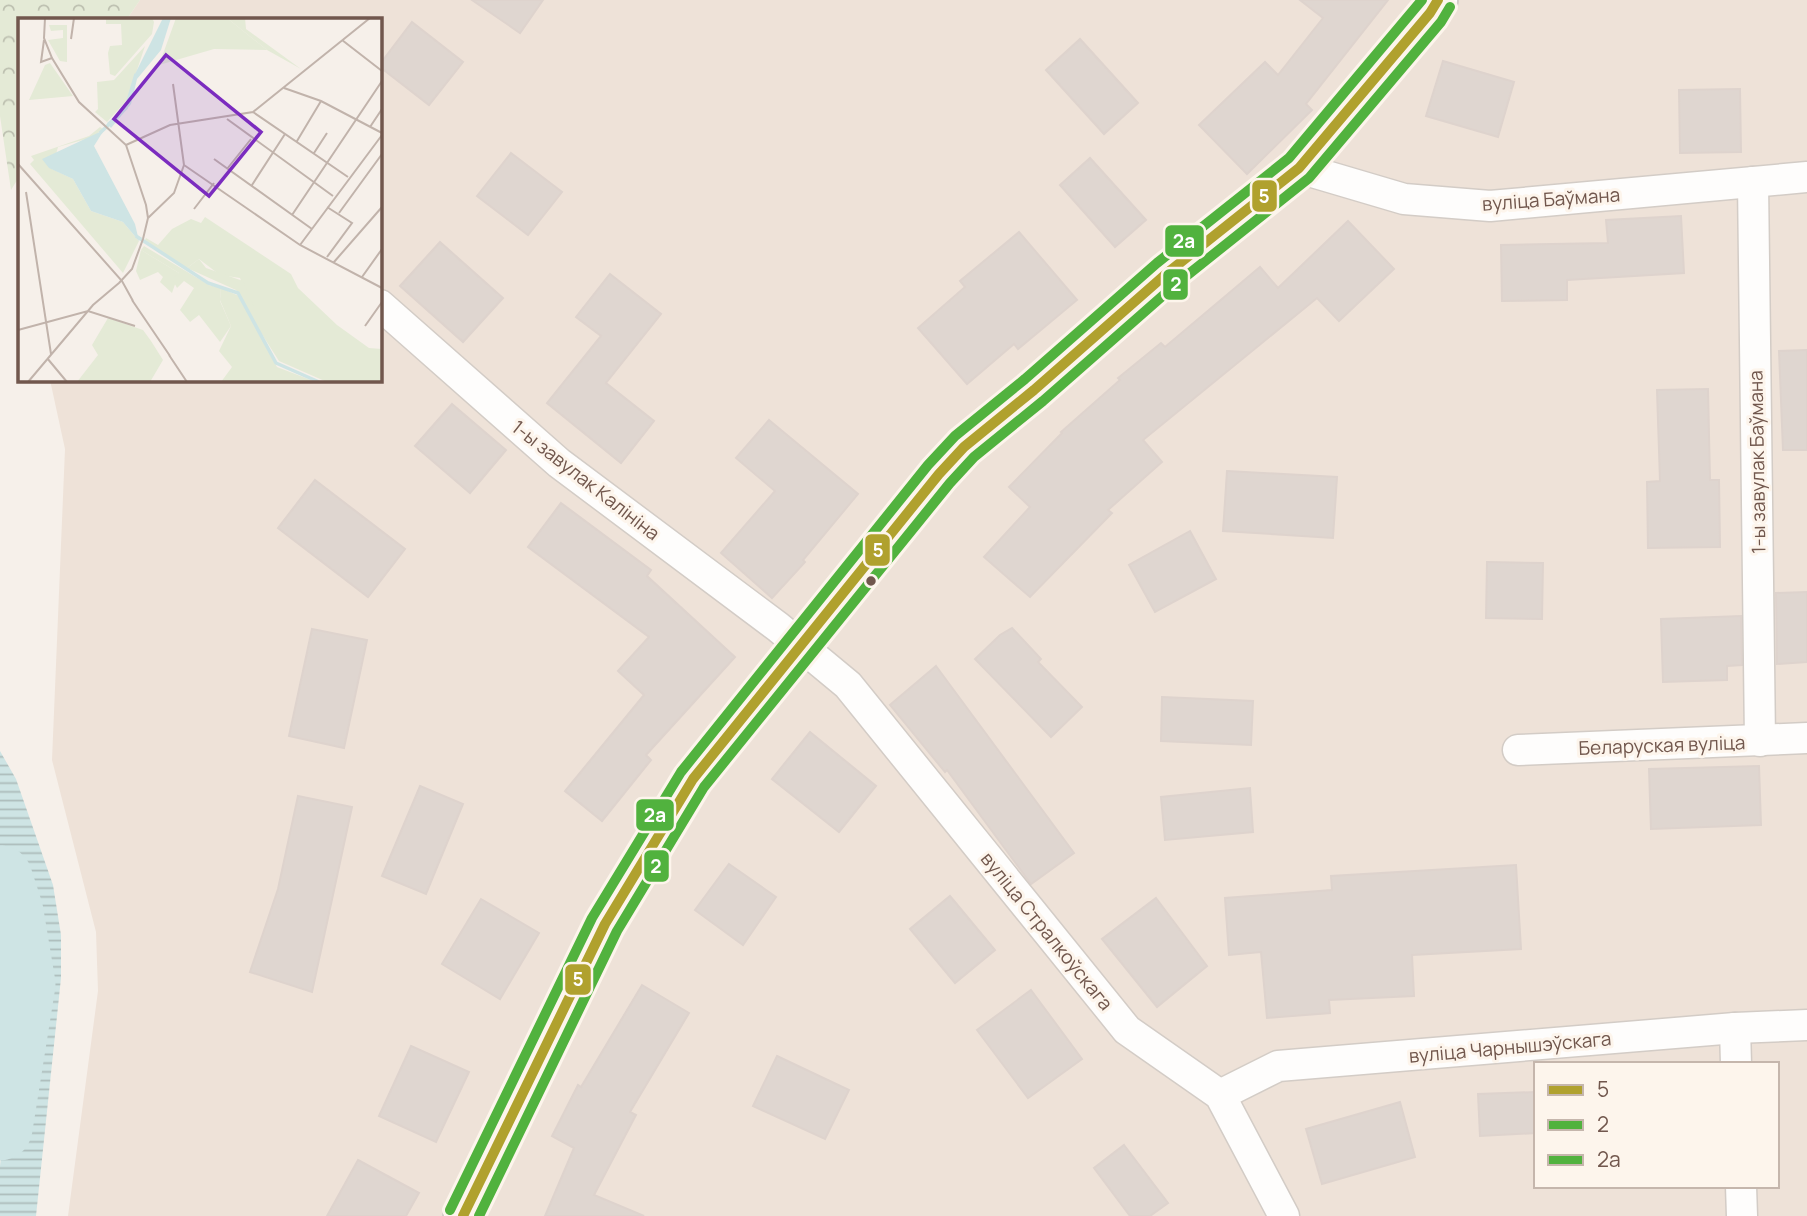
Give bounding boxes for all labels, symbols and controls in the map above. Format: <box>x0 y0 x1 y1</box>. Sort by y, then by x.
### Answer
inset map <box>18 18 382 382</box>
line badge: 5 <box>1251 179 1278 213</box>
street label: вуліца Баўмана <box>1481 181 1621 217</box>
text: 5 <box>1258 183 1270 209</box>
line badge: 2а <box>1164 224 1205 258</box>
text: 2а <box>1173 228 1195 254</box>
line badge: 2 <box>1162 268 1189 301</box>
text: 2 <box>1170 271 1182 297</box>
street label: 1-ы завулак Баўмана <box>1742 370 1772 554</box>
street label: 1-ы завулак Калініна <box>507 414 665 546</box>
line badge: 5 <box>864 533 891 567</box>
text: 5 <box>872 537 884 563</box>
unlabelled marker <box>864 574 878 588</box>
street label: Беларуская вуліца <box>1578 729 1746 761</box>
line badge: 2а <box>635 798 675 832</box>
text: 2а <box>644 802 666 828</box>
street label: вуліца Стралкоўскага <box>975 846 1119 1016</box>
line badge: 2 <box>643 849 670 883</box>
text: 2 <box>650 853 662 879</box>
line badge: 5 <box>564 963 592 996</box>
text: 5 <box>572 966 584 992</box>
street label: вуліца Чарнышэўскага <box>1408 1025 1612 1069</box>
legend <box>1534 1062 1779 1188</box>
text: 5 <box>1597 1075 1609 1103</box>
text: 2 <box>1597 1110 1609 1138</box>
text: 2а <box>1597 1145 1621 1173</box>

